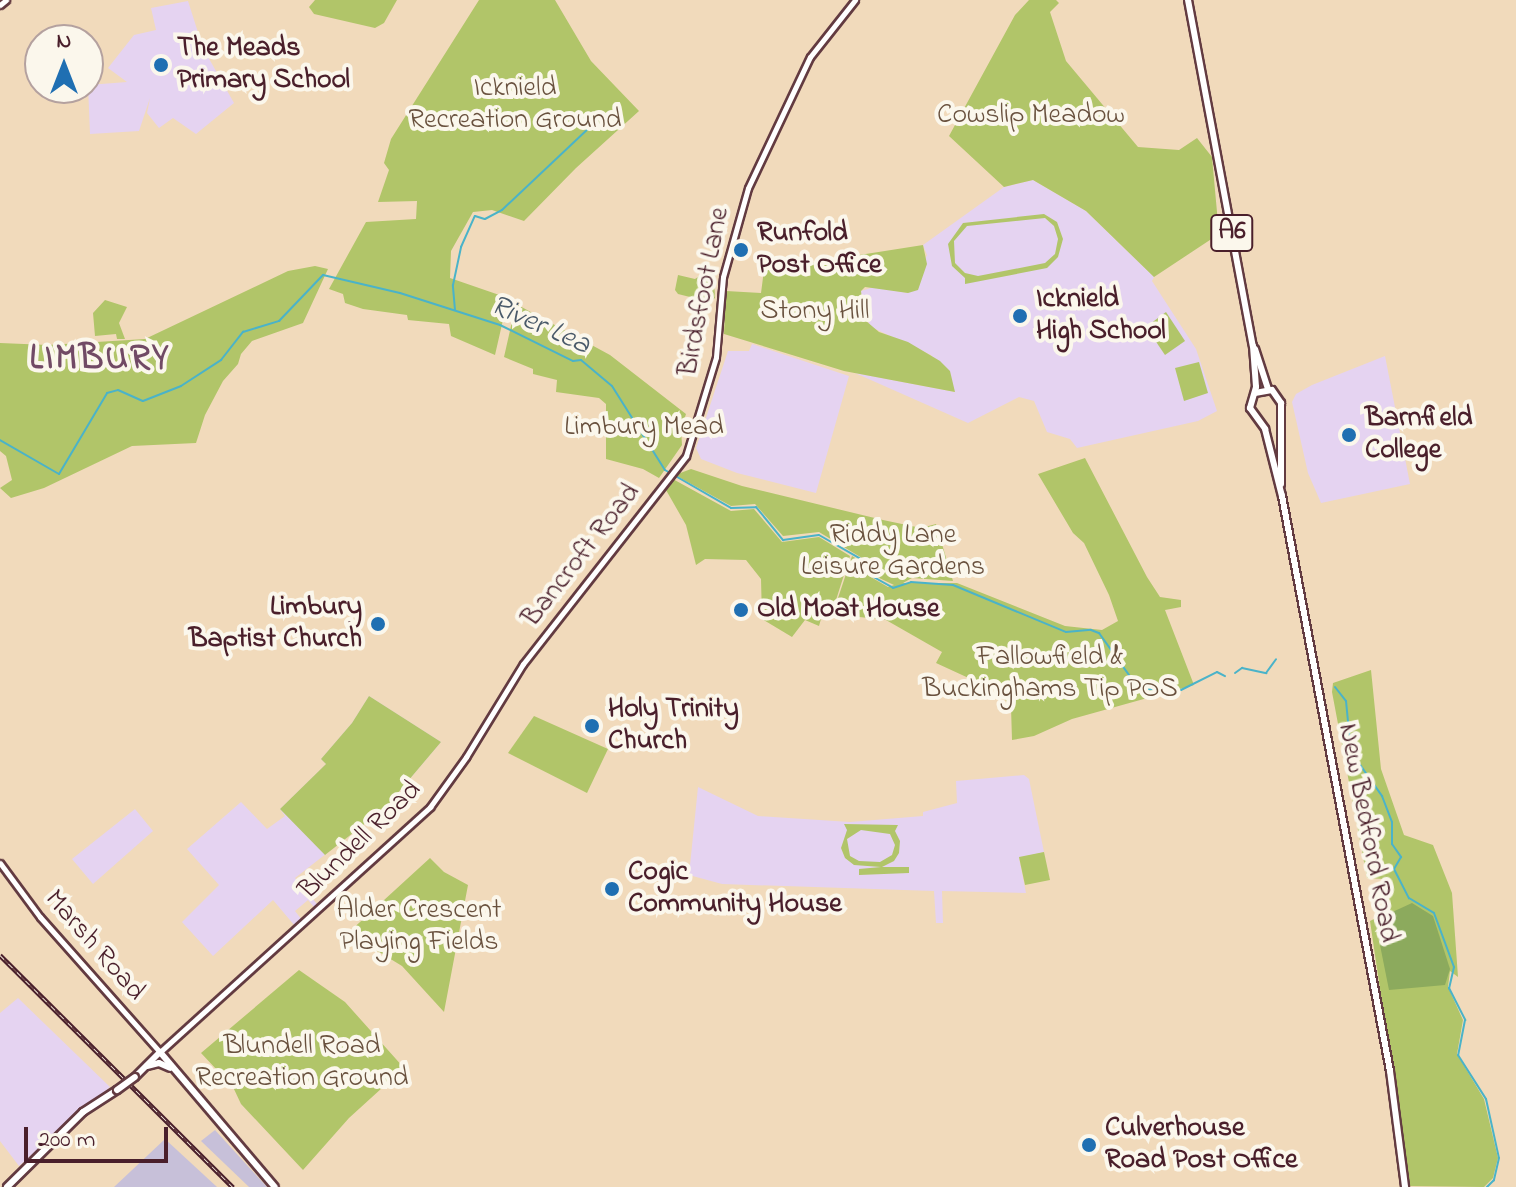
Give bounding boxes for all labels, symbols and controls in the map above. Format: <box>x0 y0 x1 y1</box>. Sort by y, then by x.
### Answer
north arrow <box>24 24 104 104</box>
text: N <box>57 26 71 58</box>
place label: The Meads Primary School <box>177 32 350 98</box>
marker: The Meads Primary School <box>152 56 170 74</box>
park label: Icknield Recreation Ground <box>409 72 621 138</box>
park label: Cowslip Meadow <box>937 99 1125 133</box>
street label: Birdsfoot Lane <box>672 205 738 379</box>
road number: A6 <box>1210 211 1254 255</box>
place label: Runfold Post Office <box>757 217 882 283</box>
marker: Runfold Post Office <box>732 241 750 259</box>
place label: Icknield High School <box>1036 283 1166 349</box>
water label: River Lea <box>485 288 595 364</box>
park label: Stony Hill <box>760 295 870 329</box>
marker: Icknield High School <box>1011 307 1029 325</box>
district label: LIMBURY <box>29 338 171 382</box>
place label: Barnfield College <box>1365 402 1472 468</box>
park label: Limbury Mead <box>564 411 724 445</box>
marker: Barnfield College <box>1340 426 1358 444</box>
street label: Bancroft Road <box>516 478 648 634</box>
park label: Riddy Lane Leisure Gardens <box>801 519 985 585</box>
place label: Limbury Baptist Church <box>189 591 362 657</box>
place label: Old Moat House <box>757 593 939 627</box>
marker: Old Moat House <box>732 601 750 619</box>
marker: Limbury Baptist Church <box>369 615 387 633</box>
park label: Fallowfield & Buckinghams Tip POS <box>922 641 1178 707</box>
place label: Holy Trinity Church <box>608 693 739 759</box>
marker: Holy Trinity Church <box>583 717 601 735</box>
street label: New Bedford Road <box>1329 721 1405 945</box>
street label: Blundell Road <box>293 774 429 908</box>
place label: Cogic Community House <box>628 856 842 922</box>
marker: Cogic Community House <box>603 880 621 898</box>
street label: Marsh Road <box>37 884 151 1008</box>
park label: Alder Crescent Playing Fields <box>337 894 501 960</box>
park label: Blundell Road Recreation Ground <box>196 1030 408 1096</box>
scale bar <box>28 1111 172 1161</box>
place label: Culverhouse Road Post Office <box>1105 1112 1298 1178</box>
text: 200 m <box>38 1123 95 1158</box>
marker: Culverhouse Road Post Office <box>1080 1136 1098 1154</box>

